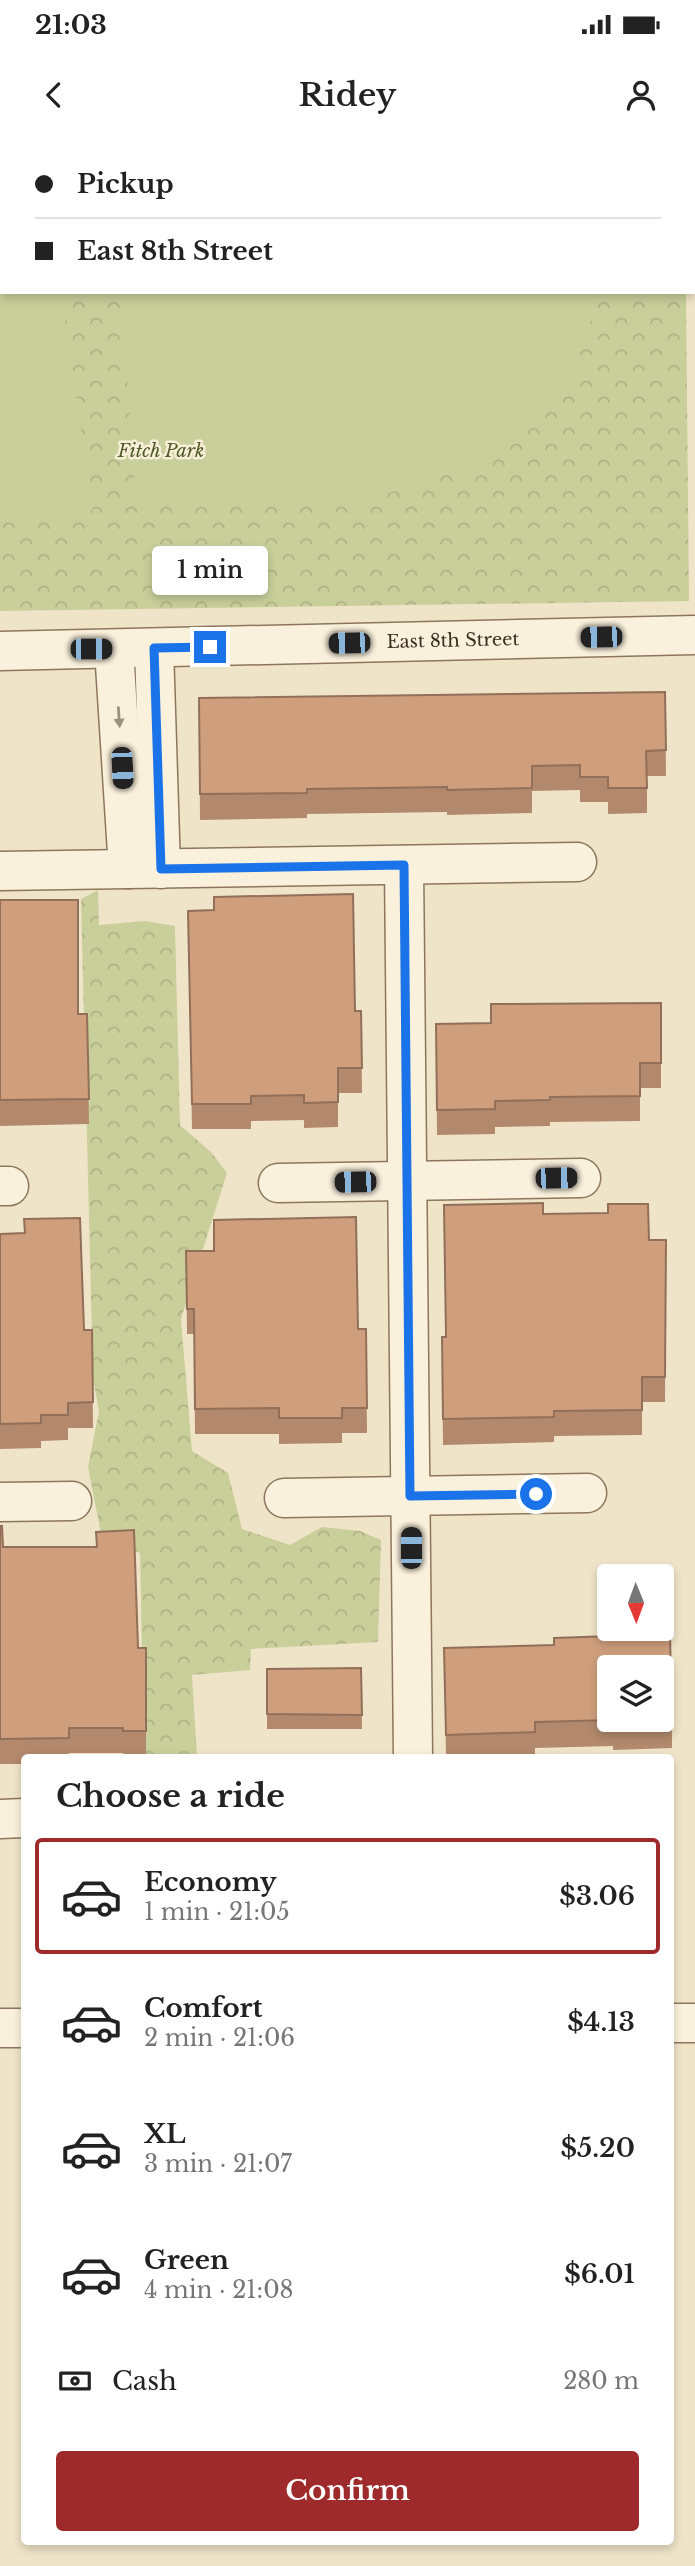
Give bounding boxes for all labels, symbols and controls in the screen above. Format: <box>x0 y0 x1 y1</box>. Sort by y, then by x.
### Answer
text: 21:03 <box>35 9 107 41</box>
text: Ridey <box>299 75 396 115</box>
icon: back <box>35 76 73 114</box>
icon: person <box>622 76 660 114</box>
text: Pickup <box>77 168 174 200</box>
text: East 8th Street <box>77 235 273 267</box>
park label: Fitch Park <box>117 440 204 462</box>
callout: 1 min <box>152 546 268 594</box>
text: 1 min <box>177 556 243 584</box>
car <box>580 626 623 648</box>
street label: East 8th Street <box>386 628 520 653</box>
route end <box>194 631 226 663</box>
car <box>328 632 371 654</box>
car <box>71 639 113 660</box>
one-way arrow <box>114 706 125 728</box>
car <box>111 746 134 790</box>
car <box>535 1167 578 1189</box>
car <box>334 1171 377 1193</box>
route start <box>520 1478 552 1510</box>
car <box>401 1527 422 1569</box>
north arrow <box>597 1564 674 1642</box>
map controls <box>597 1564 674 1732</box>
button: layers <box>597 1655 674 1732</box>
text: Choose a ride <box>56 1776 285 1816</box>
icon: car <box>60 1865 123 1928</box>
text: Economy <box>144 1866 277 1898</box>
text: $3.06 <box>559 1880 635 1912</box>
text: 1 min · 21:05 <box>144 1898 289 1926</box>
icon: car <box>60 1991 123 2054</box>
text: Comfort <box>144 1992 262 2024</box>
text: $4.13 <box>567 2006 635 2038</box>
text: 2 min · 21:06 <box>144 2024 295 2052</box>
icon: car <box>60 2117 123 2180</box>
text: XL <box>144 2118 186 2150</box>
text: $5.20 <box>561 2132 635 2164</box>
text: 3 min · 21:07 <box>144 2150 292 2178</box>
icon: car <box>60 2243 123 2306</box>
text: Green <box>144 2244 229 2276</box>
text: $6.01 <box>564 2258 635 2290</box>
text: 4 min · 21:08 <box>144 2276 294 2304</box>
icon: cash <box>56 2362 94 2400</box>
text: Cash <box>112 2365 177 2397</box>
text: 280 m <box>563 2367 639 2395</box>
button: Confirm <box>56 2451 639 2531</box>

